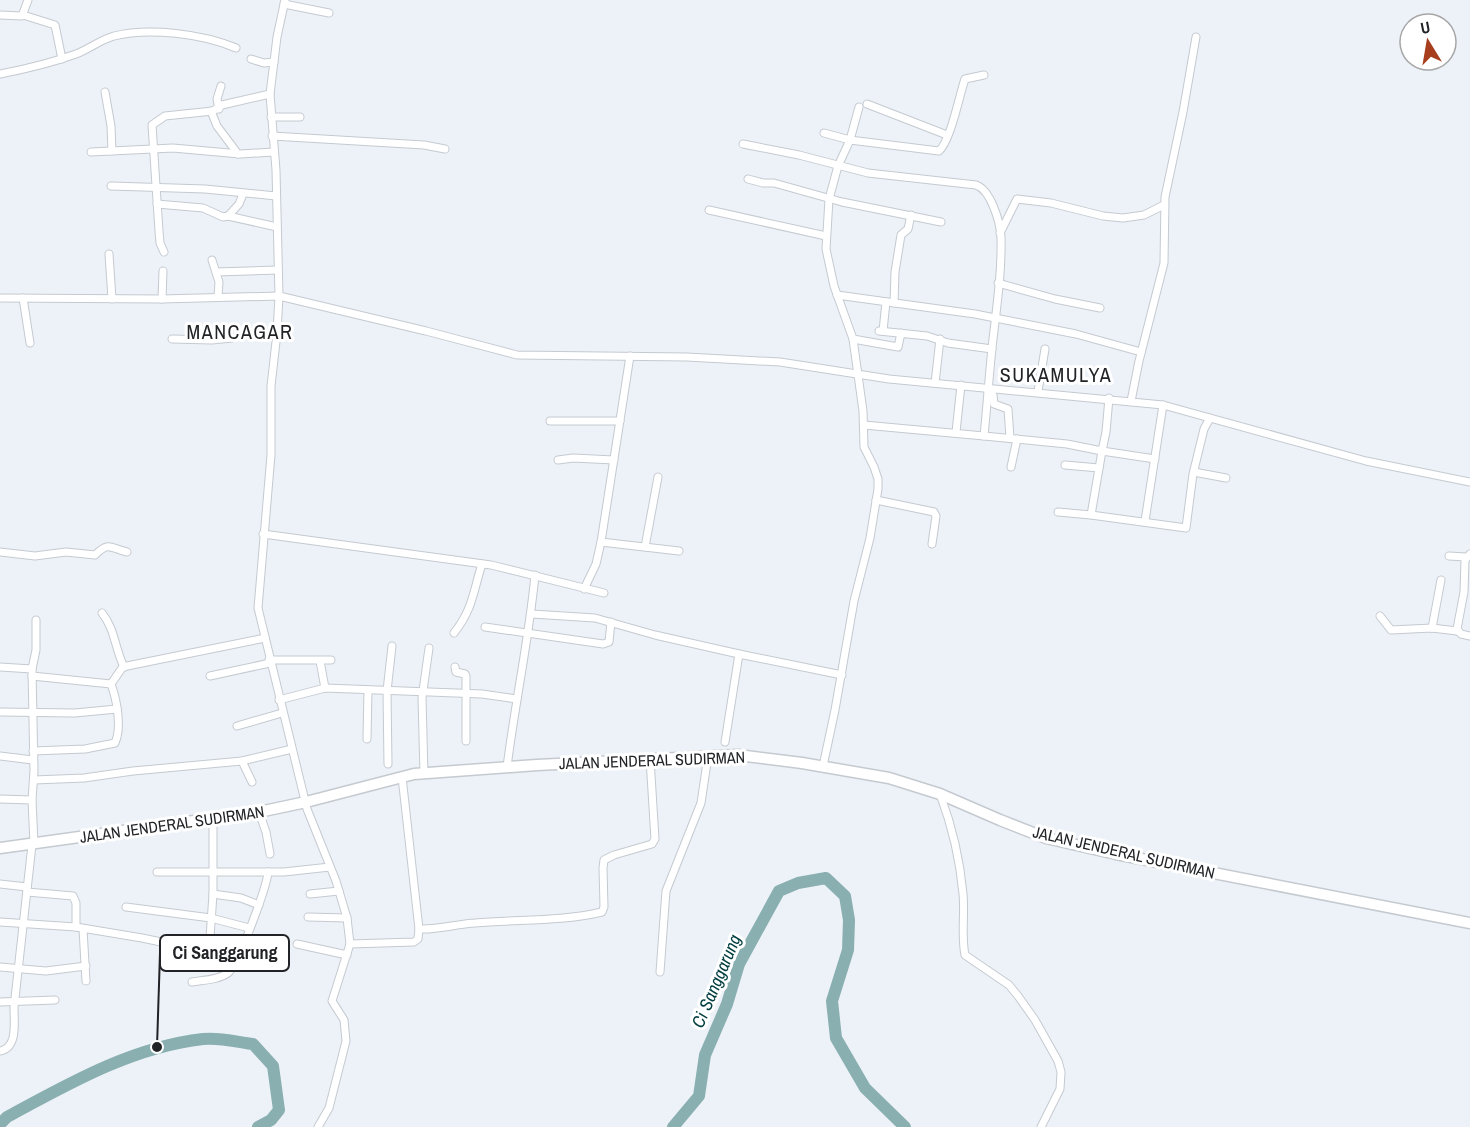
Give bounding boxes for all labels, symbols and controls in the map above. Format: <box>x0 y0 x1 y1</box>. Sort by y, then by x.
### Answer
north arrow <box>1398 12 1458 72</box>
text: U <box>1418 16 1432 39</box>
district label: MANCAGAR <box>187 318 293 345</box>
district label: SUKAMULYA <box>1000 361 1112 388</box>
street label: JALAN JENDERAL SUDIRMAN <box>559 746 745 774</box>
street label: JALAN JENDERAL SUDIRMAN <box>78 800 266 848</box>
street label: JALAN JENDERAL SUDIRMAN <box>1031 820 1217 884</box>
water label: Ci Sanggarung <box>685 930 747 1032</box>
callout: Ci Sanggarung <box>160 935 289 971</box>
text: Ci Sanggarung <box>173 940 277 965</box>

